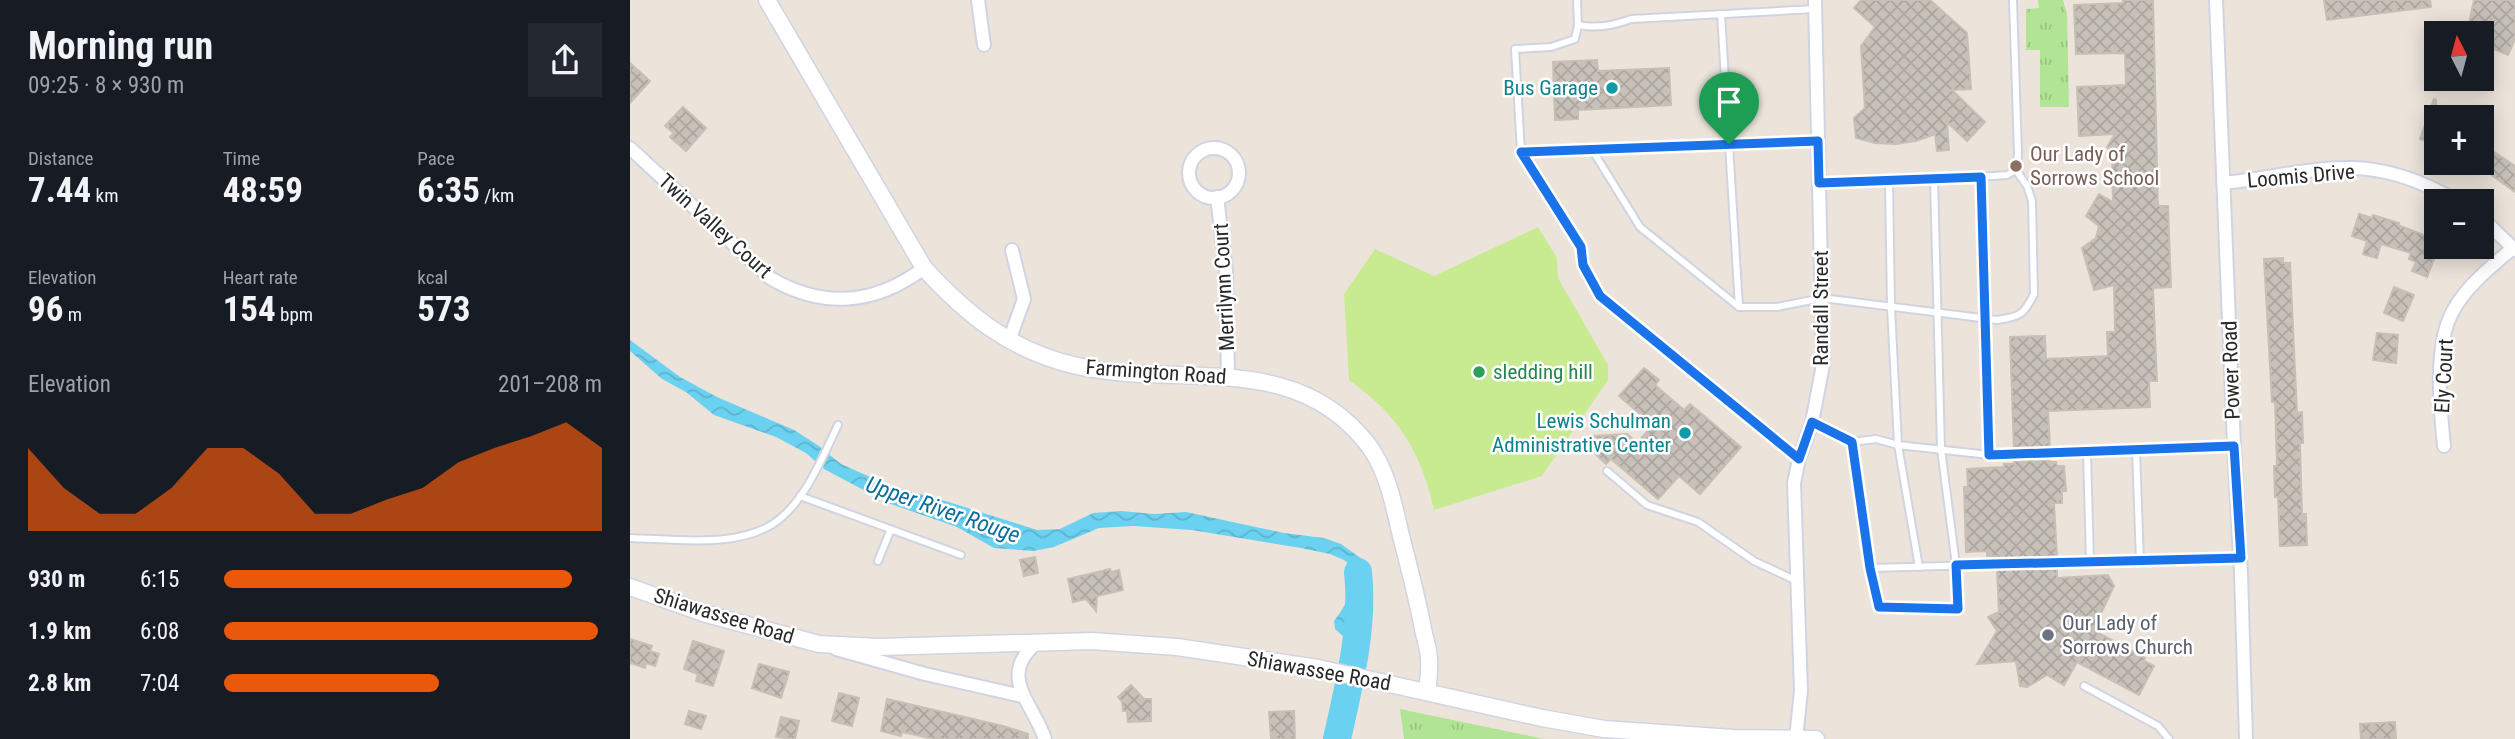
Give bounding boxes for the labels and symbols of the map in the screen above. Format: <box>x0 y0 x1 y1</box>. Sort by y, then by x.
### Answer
north arrow <box>2424 21 2494 91</box>
pin <box>1699 72 1759 144</box>
place label: Bus Garage <box>1503 76 1598 100</box>
marker: Bus Garage <box>1604 80 1620 96</box>
place label: Our Lady of Sorrows School <box>2030 142 2159 190</box>
marker: Our Lady of Sorrows School <box>2008 158 2024 174</box>
street label: Loomis Drive <box>2246 159 2356 193</box>
street label: Twin Valley Court <box>654 169 776 283</box>
street label: Merrilynn Court <box>1209 223 1239 351</box>
street label: Randall Street <box>1809 250 1833 366</box>
street label: Power Road <box>2217 320 2245 420</box>
street label: Ely Court <box>2430 338 2458 414</box>
street label: Farmington Road <box>1085 355 1227 389</box>
place label: sledding hill <box>1493 360 1593 384</box>
marker: sledding hill <box>1471 364 1487 380</box>
place label: Lewis Schulman Administrative Center <box>1492 409 1671 457</box>
marker: Lewis Schulman Administrative Center <box>1677 425 1693 441</box>
water label: Upper River Rouge <box>862 471 1024 549</box>
street label: Shiawassee Road <box>651 583 797 649</box>
place label: Our Lady of Sorrows Church <box>2062 611 2193 659</box>
marker: Our Lady of Sorrows Church <box>2040 627 2056 643</box>
street label: Shiawassee Road <box>1245 647 1393 695</box>

